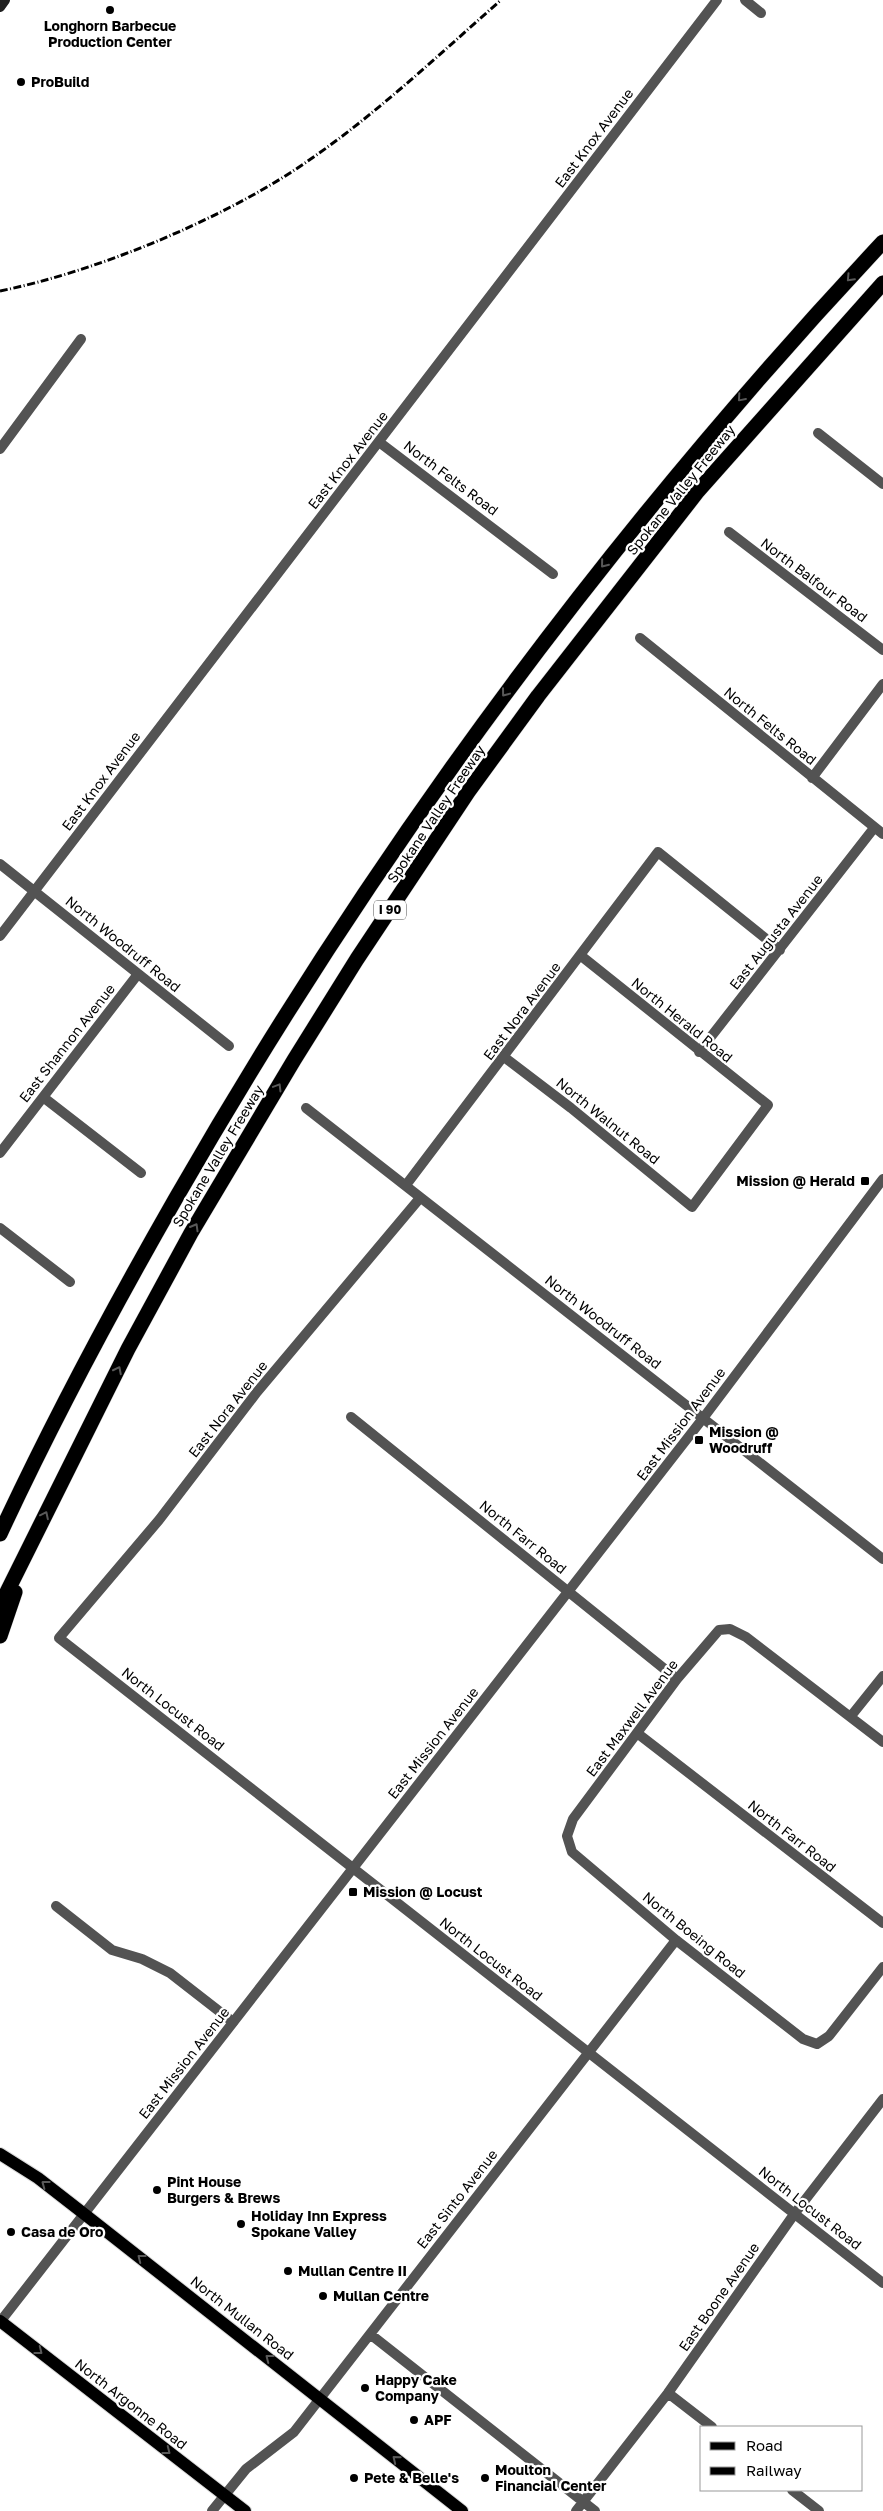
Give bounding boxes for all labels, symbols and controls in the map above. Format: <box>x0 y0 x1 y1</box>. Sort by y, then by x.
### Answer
marker: Longhorn Barbecue Production Center <box>104 4 116 16</box>
place label: Longhorn Barbecue Production Center <box>44 17 176 50</box>
place label: ProBuild <box>31 73 89 90</box>
marker: ProBuild <box>15 76 27 88</box>
street label: East Knox Avenue <box>551 85 636 191</box>
one-way arrow <box>847 272 856 281</box>
one-way arrow <box>738 393 747 402</box>
street label: East Knox Avenue <box>304 407 391 512</box>
street label: Spokane Valley Freeway <box>623 421 738 558</box>
street label: North Felts Road <box>401 437 502 519</box>
street label: North Balfour Road <box>758 534 871 625</box>
one-way arrow <box>601 558 609 567</box>
street label: North Felts Road <box>721 683 820 768</box>
one-way arrow <box>502 687 510 696</box>
street label: East Knox Avenue <box>58 728 143 834</box>
street label: Spokane Valley Freeway <box>383 741 488 886</box>
street label: East Augusta Avenue <box>725 871 826 993</box>
street label: North Woodruff Road <box>62 892 184 995</box>
road number: I 90 <box>374 900 406 920</box>
street label: East Nora Avenue <box>479 958 564 1063</box>
street label: North Herald Road <box>628 974 736 1066</box>
street label: East Shannon Avenue <box>15 980 118 1105</box>
street label: North Walnut Road <box>553 1074 663 1168</box>
street label: Spokane Valley Freeway <box>168 1082 267 1230</box>
one-way arrow <box>271 1083 281 1092</box>
place label: Mission @ Herald <box>736 1172 855 1189</box>
marker: Mission @ Herald <box>859 1175 871 1187</box>
one-way arrow <box>189 1223 199 1232</box>
street label: North Woodruff Road <box>542 1271 665 1372</box>
street label: East Nora Avenue <box>185 1357 271 1460</box>
street label: East Mission Avenue <box>633 1364 729 1484</box>
one-way arrow <box>112 1366 122 1375</box>
place label: Mission @ Woodruff <box>709 1423 779 1456</box>
marker: Mission @ Woodruff <box>693 1434 705 1446</box>
street label: North Farr Road <box>476 1496 570 1577</box>
one-way arrow <box>39 1511 49 1520</box>
street label: East Maxwell Avenue <box>582 1656 681 1779</box>
street label: North Locust Road <box>119 1663 228 1754</box>
street label: East Mission Avenue <box>384 1683 482 1802</box>
street label: North Farr Road <box>745 1796 840 1875</box>
place label: Mission @ Locust <box>363 1883 483 1900</box>
marker: Mission @ Locust <box>347 1886 359 1898</box>
street label: North Boeing Road <box>640 1888 749 1981</box>
street label: North Locust Road <box>437 1913 546 2004</box>
street label: East Mission Avenue <box>135 2003 233 2122</box>
street label: East Sinto Avenue <box>413 2146 501 2252</box>
street label: North Locust Road <box>756 2162 865 2253</box>
place label: Pint House Burgers & Brews <box>167 2173 280 2206</box>
one-way arrow <box>42 2181 51 2189</box>
marker: Pint House Burgers & Brews <box>151 2184 163 2196</box>
place label: Holiday Inn Express Spokane Valley <box>251 2207 387 2240</box>
marker: Holiday Inn Express Spokane Valley <box>235 2218 247 2230</box>
place label: Casa de Oro <box>21 2223 103 2240</box>
marker: Casa de Oro <box>5 2226 17 2238</box>
street label: East Boone Avenue <box>675 2239 762 2354</box>
one-way arrow <box>138 2255 147 2263</box>
place label: Mullan Centre II <box>298 2262 407 2279</box>
marker: Mullan Centre II <box>282 2265 294 2277</box>
street label: North Mullan Road <box>187 2272 297 2363</box>
place label: Mullan Centre <box>333 2287 429 2304</box>
marker: Mullan Centre <box>317 2290 329 2302</box>
one-way arrow <box>33 2345 43 2354</box>
street label: North Argonne Road <box>72 2355 191 2453</box>
one-way arrow <box>266 2355 275 2363</box>
place label: Happy Cake Company <box>375 2371 457 2404</box>
marker: Happy Cake Company <box>359 2382 371 2394</box>
place label: APF <box>424 2411 452 2428</box>
marker: APF <box>408 2414 420 2426</box>
legend <box>700 2426 863 2491</box>
text: Road <box>746 2436 783 2454</box>
one-way arrow <box>161 2445 170 2453</box>
one-way arrow <box>393 2456 402 2464</box>
place label: Moulton Financial Center <box>495 2461 607 2494</box>
text: Railway <box>746 2461 802 2479</box>
place label: Pete & Belle's <box>364 2469 459 2486</box>
marker: Pete & Belle's <box>348 2472 360 2484</box>
marker: Moulton Financial Center <box>479 2472 491 2484</box>

